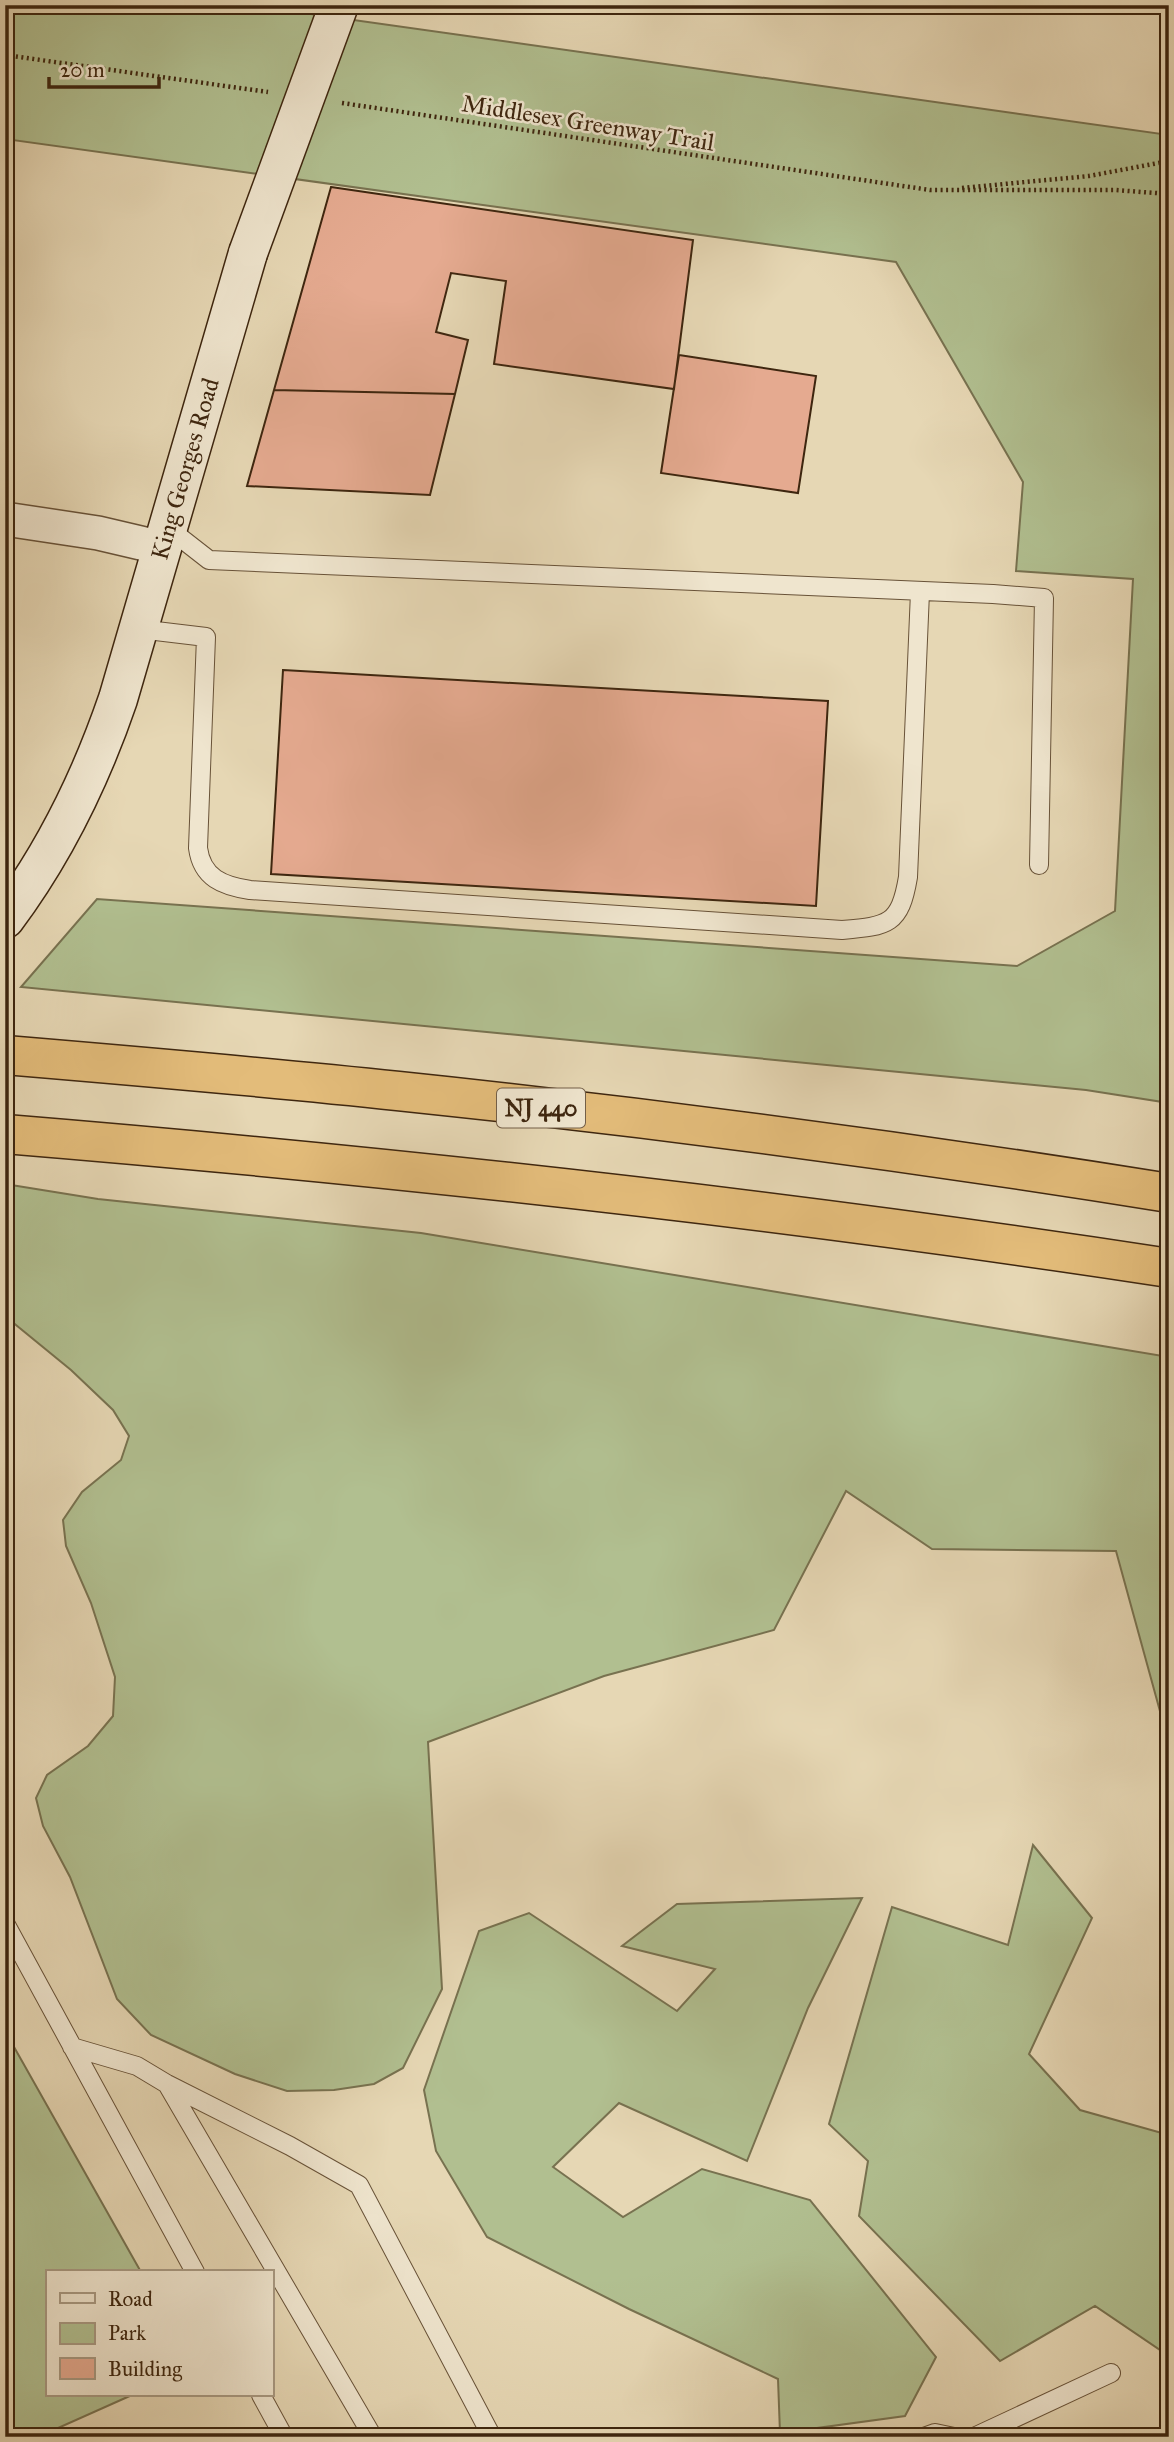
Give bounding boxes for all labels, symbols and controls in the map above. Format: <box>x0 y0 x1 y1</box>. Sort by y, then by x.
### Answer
scale bar <box>49 46 159 90</box>
text: 20 m <box>60 57 105 83</box>
street label: Middlesex Greenway Trail <box>460 88 717 158</box>
street label: King Georges Road <box>144 374 226 563</box>
road number: NJ 440 <box>497 1088 585 1128</box>
legend <box>46 2270 273 2396</box>
text: Road <box>108 2286 153 2312</box>
text: Park <box>108 2320 146 2346</box>
text: Building <box>108 2356 182 2382</box>

